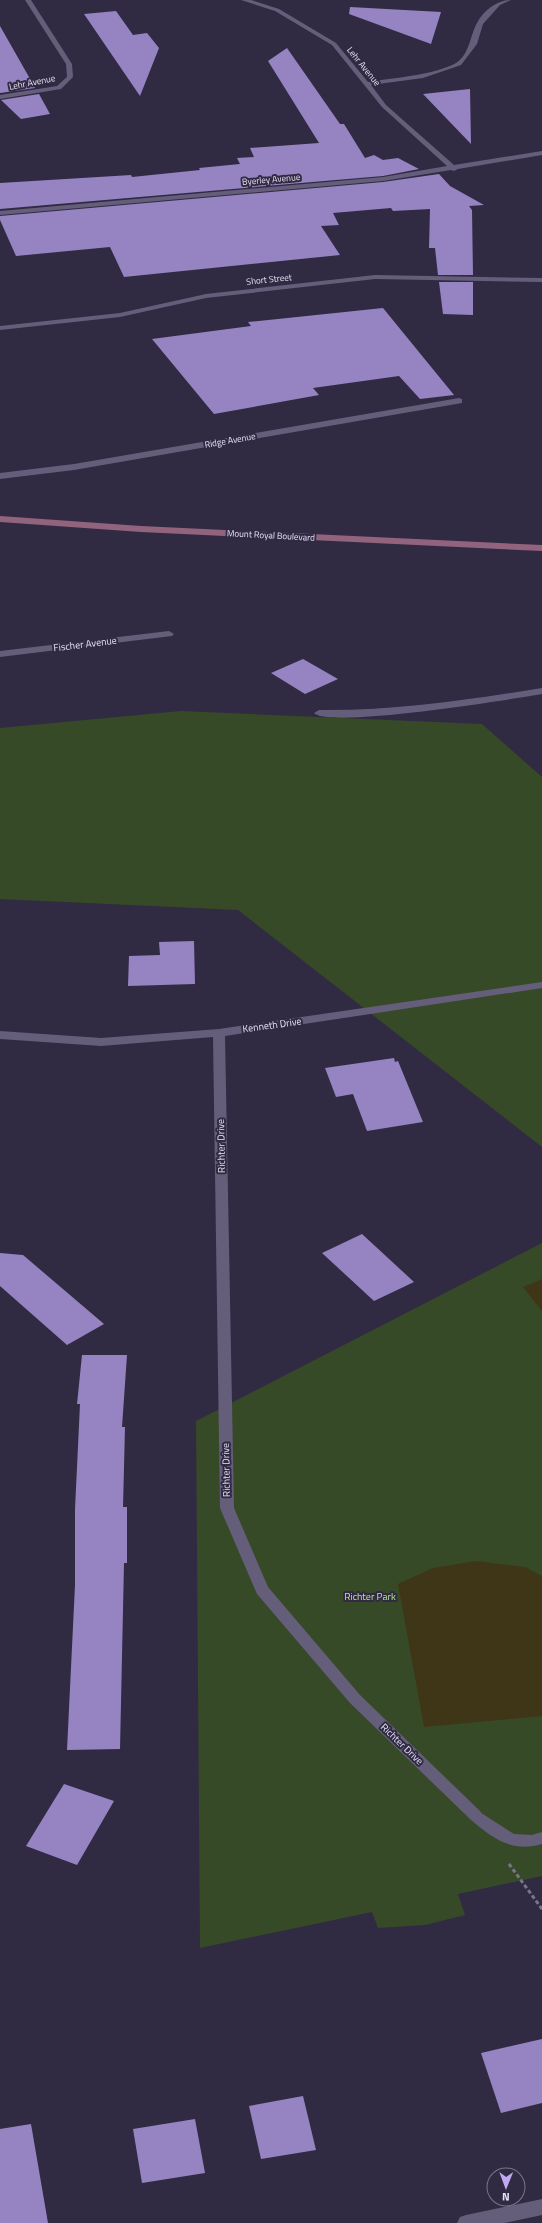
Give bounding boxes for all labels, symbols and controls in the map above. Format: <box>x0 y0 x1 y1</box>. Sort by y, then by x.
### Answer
street label: Lehr Avenue <box>344 44 384 89</box>
street label: Lehr Avenue <box>8 71 57 93</box>
street label: Byerley Avenue <box>241 170 301 188</box>
street label: Short Street <box>245 270 293 288</box>
street label: Ridge Avenue <box>203 429 257 451</box>
street label: Mount Royal Boulevard <box>227 526 316 544</box>
street label: Fischer Avenue <box>52 633 118 655</box>
street label: Kenneth Drive <box>242 1013 302 1037</box>
street label: Richter Drive <box>213 1119 229 1173</box>
street label: Richter Drive <box>218 1443 234 1497</box>
park label: Richter Park <box>344 1589 396 1604</box>
street label: Richter Drive <box>377 1720 427 1768</box>
north arrow <box>486 2167 526 2207</box>
text: N <box>502 2189 510 2205</box>

